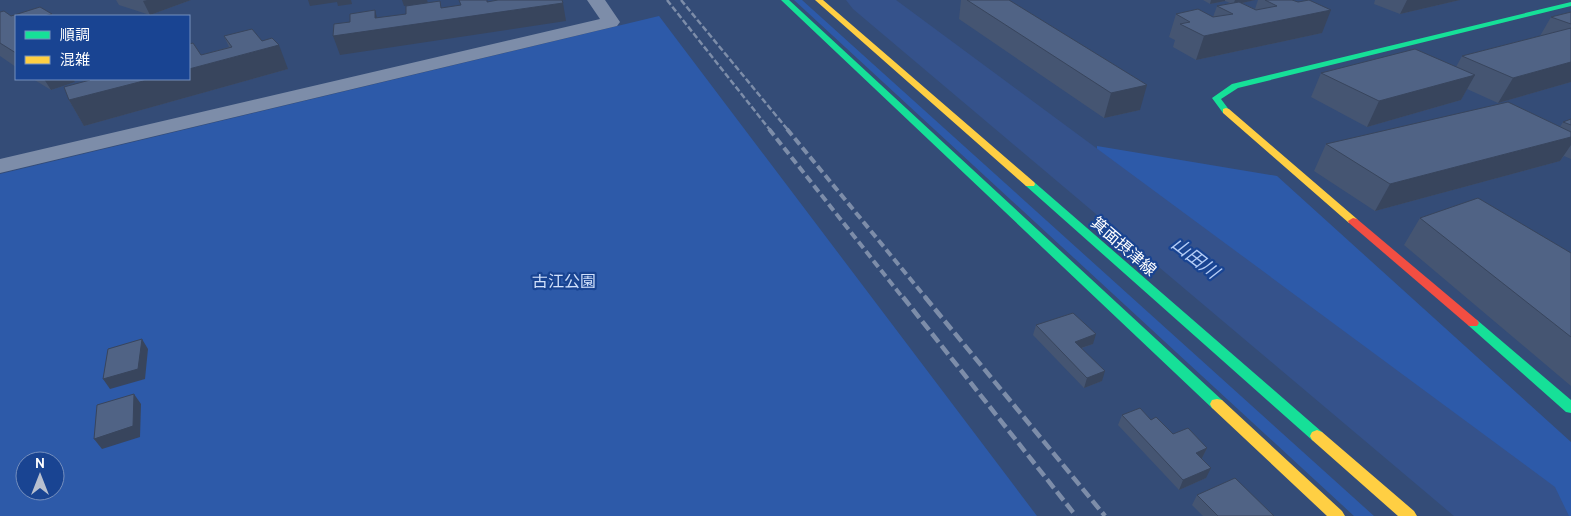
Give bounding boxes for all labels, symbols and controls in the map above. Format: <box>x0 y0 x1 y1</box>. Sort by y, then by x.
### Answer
legend <box>15 15 190 80</box>
text: 順調 <box>60 26 90 44</box>
text: 混雑 <box>60 51 90 69</box>
street label: 箕面摂津線 <box>1087 213 1160 280</box>
water label: 山田川 <box>1167 233 1225 285</box>
park label: 古江公園 <box>532 272 596 291</box>
north arrow <box>15 451 65 501</box>
text: N <box>35 454 45 472</box>

